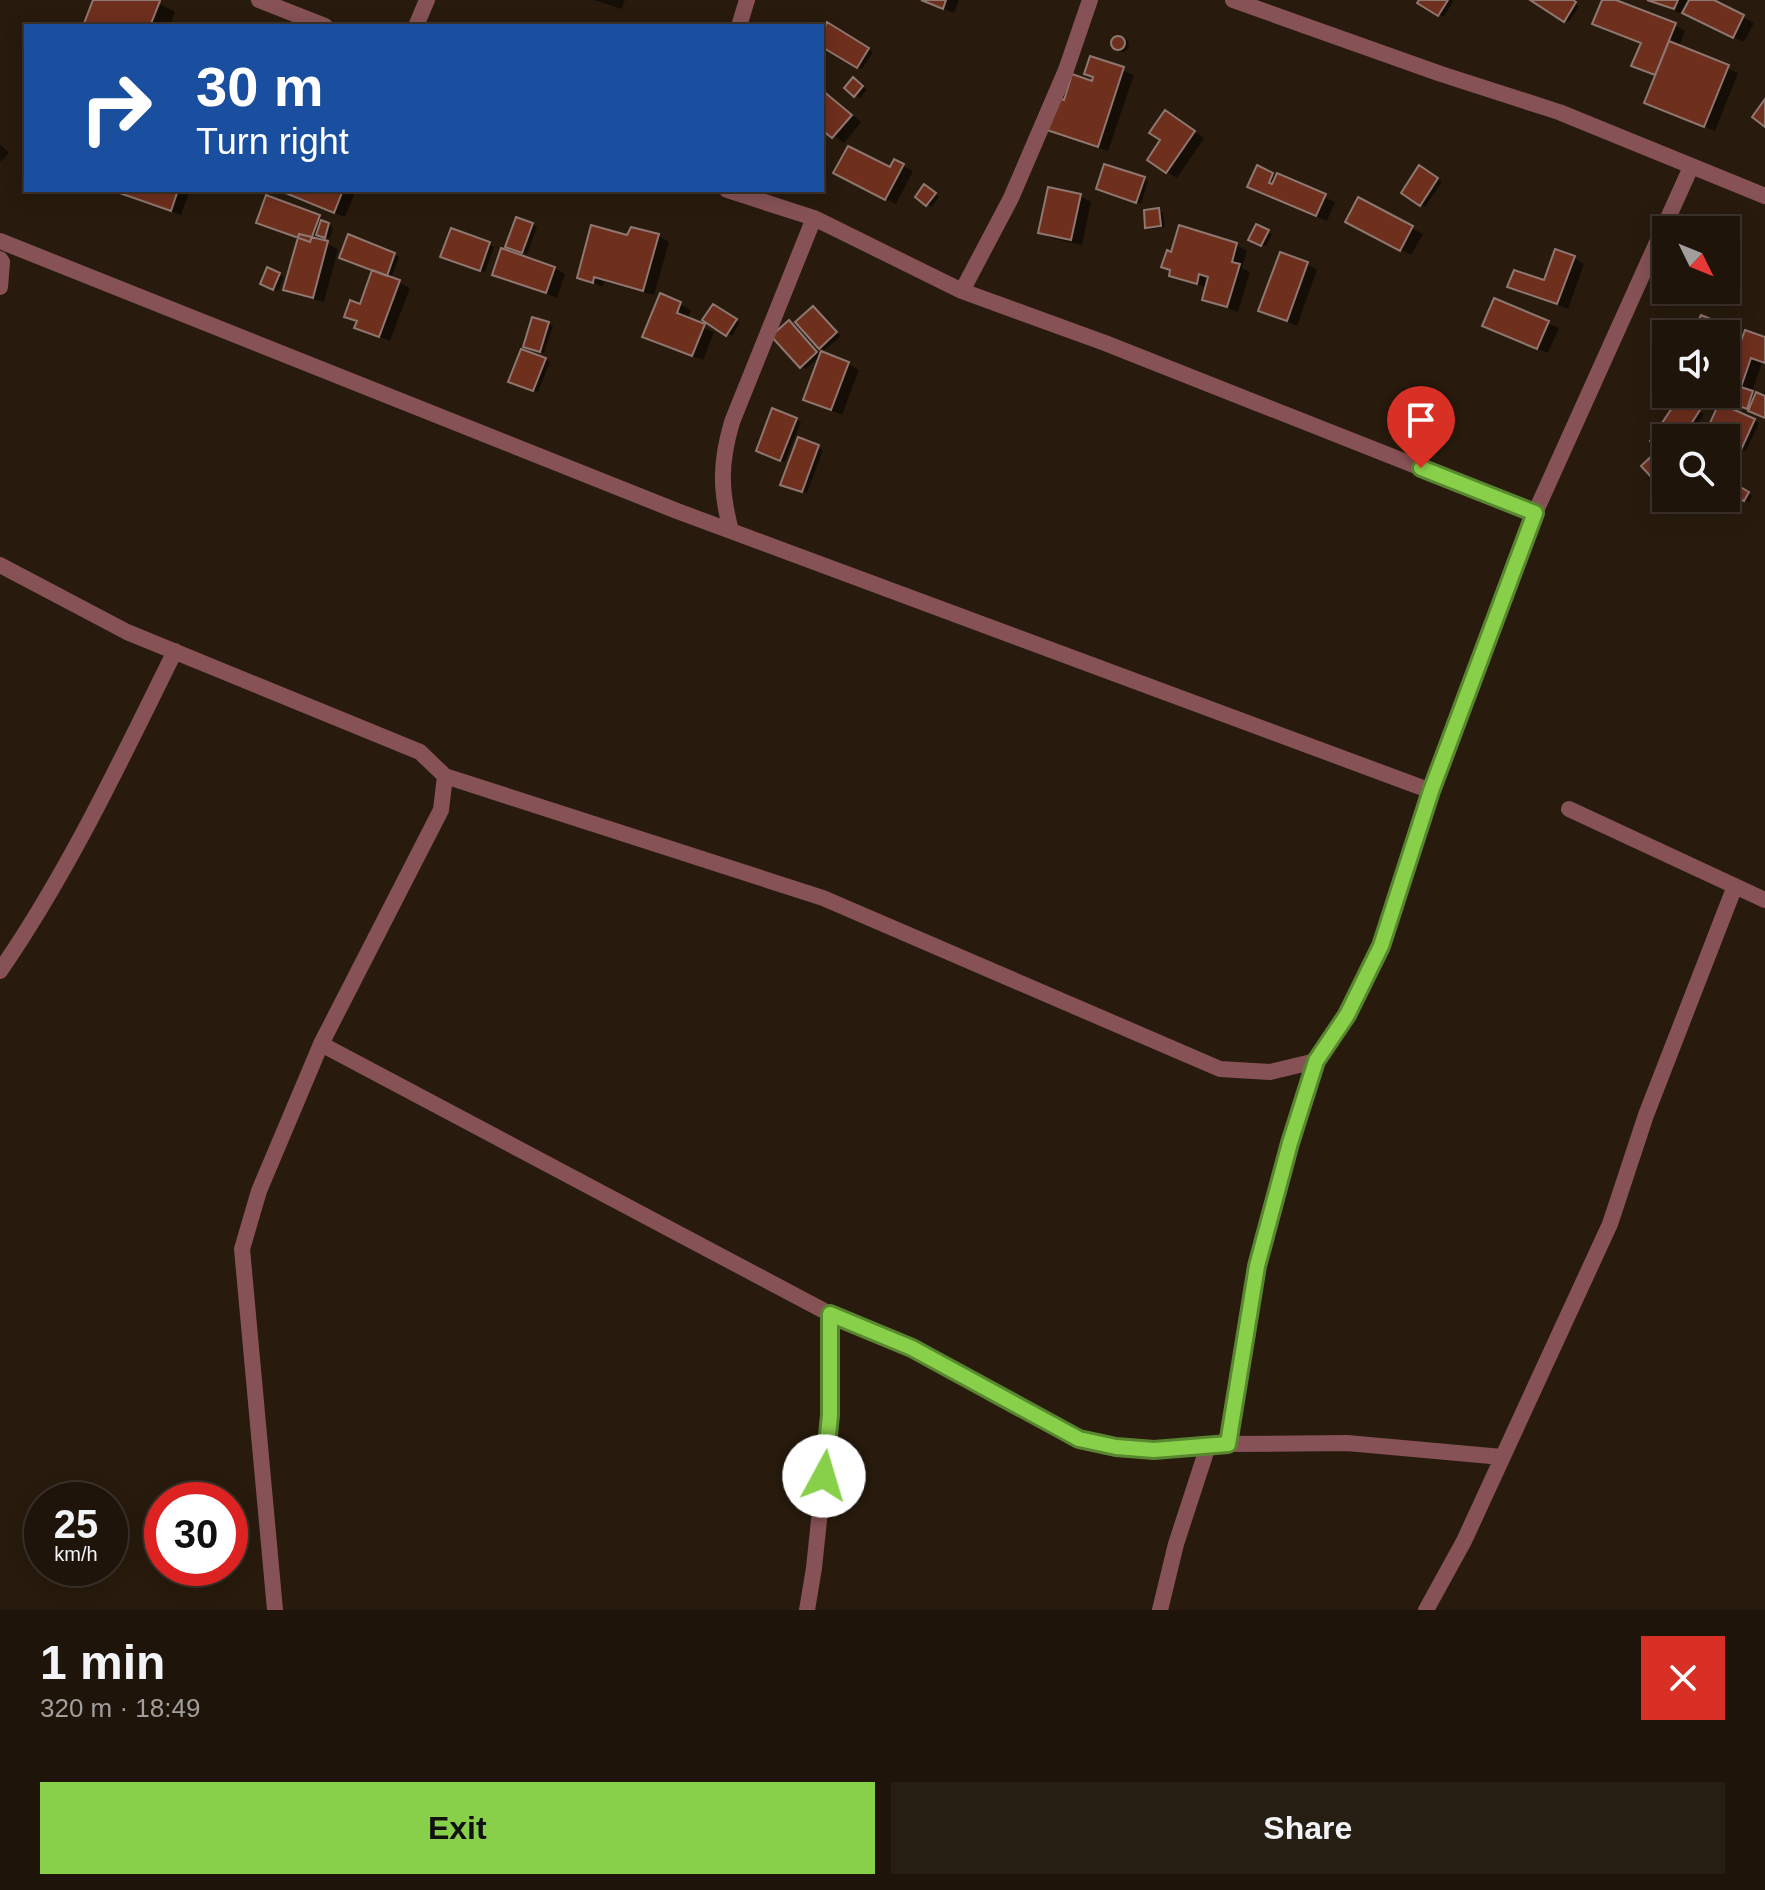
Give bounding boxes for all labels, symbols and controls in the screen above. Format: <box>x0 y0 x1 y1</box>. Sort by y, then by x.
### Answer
text: 30 m <box>196 55 324 118</box>
icon: right <box>64 56 168 160</box>
text: Turn right <box>196 121 349 162</box>
north arrow <box>1652 216 1740 304</box>
map controls <box>1652 216 1740 512</box>
button: sound <box>1652 320 1740 408</box>
pin <box>1387 386 1455 468</box>
icon: arrive <box>1399 398 1443 442</box>
button: search <box>1652 424 1740 512</box>
position arrow <box>782 1434 866 1518</box>
speed limit sign: 30 <box>144 1482 248 1586</box>
text: 25 <box>54 1502 98 1546</box>
text: km/h <box>54 1543 98 1565</box>
text: 1 min <box>40 1636 165 1689</box>
button: close <box>1641 1636 1725 1720</box>
text: 320 m · 18:49 <box>40 1693 200 1723</box>
button: Exit <box>40 1782 875 1874</box>
button: Share <box>891 1782 1725 1874</box>

